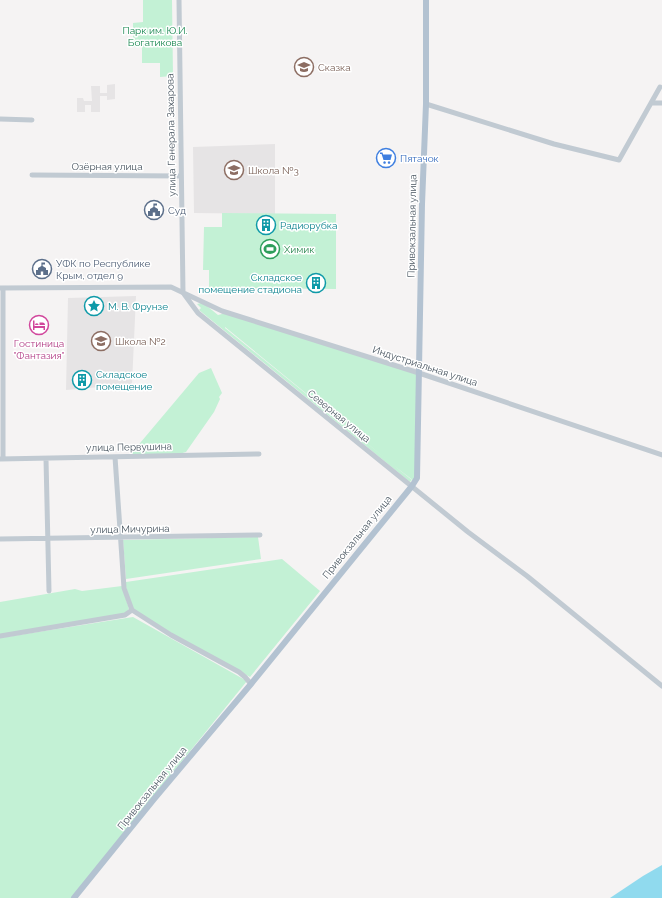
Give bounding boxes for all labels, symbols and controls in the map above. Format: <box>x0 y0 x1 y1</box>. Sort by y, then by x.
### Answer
park label: Парк им. Ю.И. Богатикова <box>123 25 188 48</box>
school or university icon: Сказка <box>293 56 315 78</box>
place label: Сказка <box>318 62 351 73</box>
street label: улица Генерала Захарова <box>164 73 178 197</box>
supermarket icon: Пятачок <box>375 147 397 169</box>
place label: Пятачок <box>400 153 439 164</box>
school or university icon: Школа №3 <box>223 159 245 181</box>
street label: Озёрная улица <box>71 161 143 172</box>
place label: Школа №3 <box>248 165 299 176</box>
street label: Привокзальная улица <box>406 174 418 278</box>
public building icon: Суд <box>143 199 165 221</box>
place label: Суд <box>168 205 186 216</box>
building icon: Радиорубка <box>255 214 277 236</box>
place label: Радиорубка <box>280 220 337 231</box>
sports icon: Химик <box>259 238 281 260</box>
place label: Химик <box>284 244 314 255</box>
public building icon: УФК по Республике Крым, отдел 9 <box>31 258 53 280</box>
place label: УФК по Республике Крым, отдел 9 <box>56 258 151 281</box>
place label: Складское помещение стадиона <box>199 272 302 295</box>
building icon: Складское помещение стадиона <box>305 272 327 294</box>
place icon: М. В. Фрунзе <box>83 295 105 317</box>
place label: М. В. Фрунзе <box>108 301 168 312</box>
hotel icon: Гостиница "Фантазия" <box>28 314 50 336</box>
school or university icon: Школа №2 <box>90 330 112 352</box>
place label: Школа №2 <box>115 336 166 347</box>
place label: Гостиница "Фантазия" <box>13 338 65 361</box>
street label: Индустриальная улица <box>371 344 479 388</box>
building icon: Складское помещение <box>71 369 93 391</box>
place label: Складское помещение <box>96 369 152 392</box>
street label: Северная улица <box>306 387 372 445</box>
street label: улица Первушина <box>86 441 172 453</box>
street label: Привокзальная улица <box>320 493 394 581</box>
street label: улица Мичурина <box>90 523 170 535</box>
street label: Привокзальная улица <box>115 744 189 832</box>

